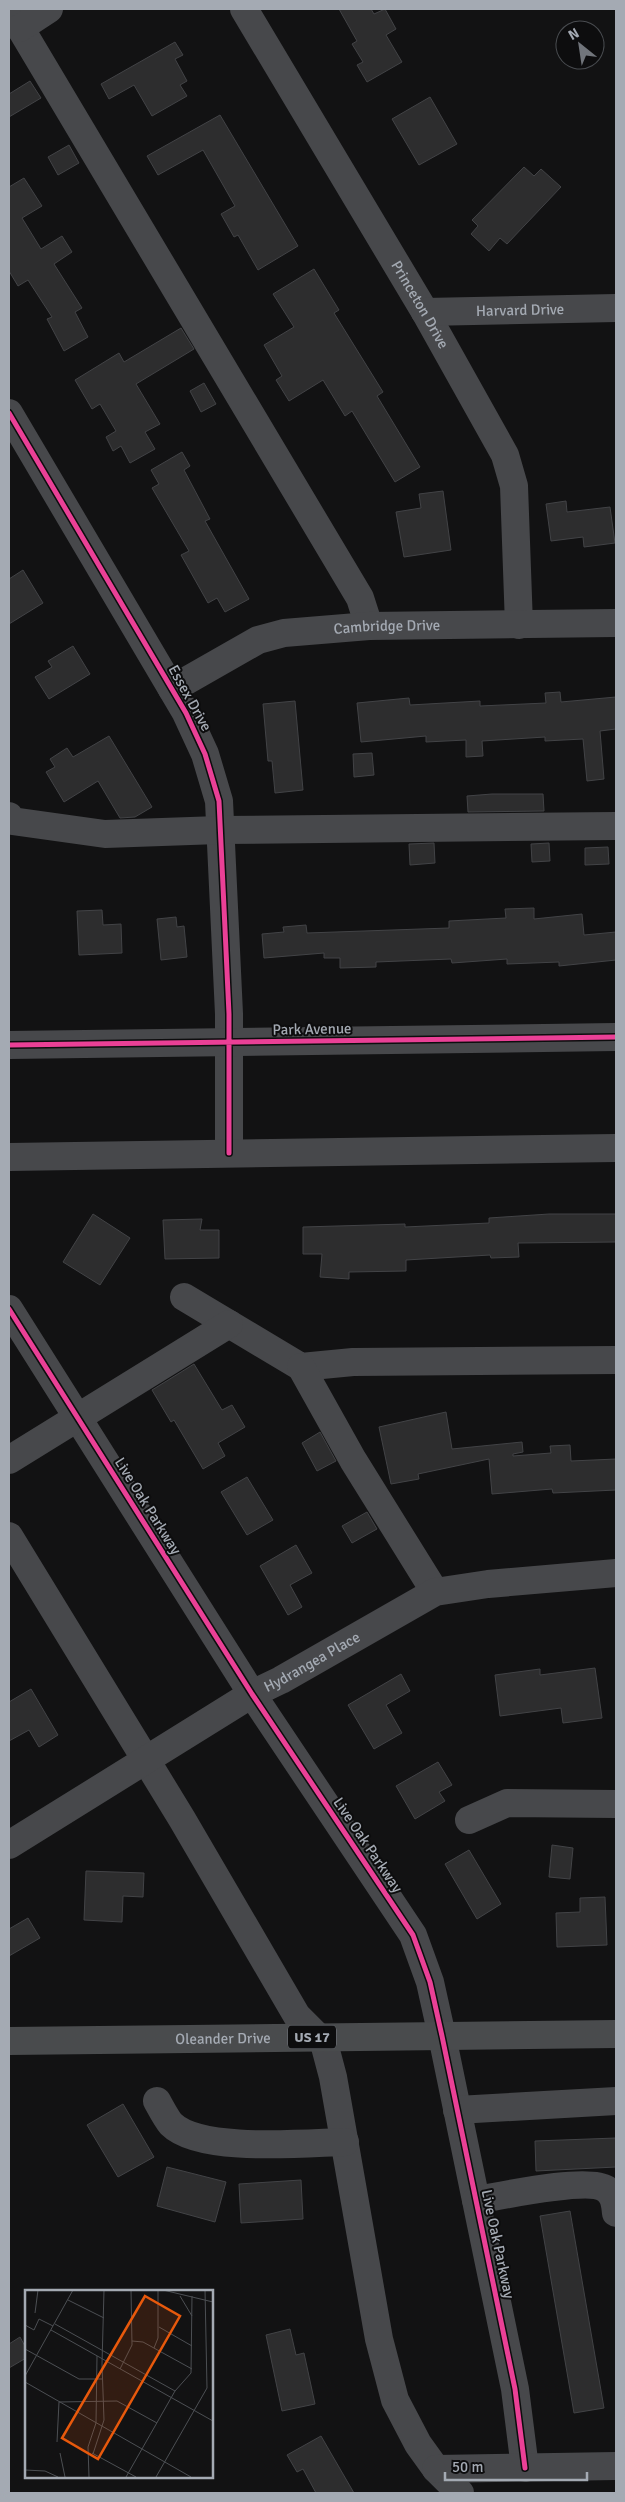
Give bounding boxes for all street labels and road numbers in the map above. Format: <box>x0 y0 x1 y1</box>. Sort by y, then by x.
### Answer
street label: Princeton Drive <box>387 257 453 352</box>
street label: Harvard Drive <box>476 300 564 320</box>
street label: Cambridge Drive <box>333 616 440 638</box>
street label: Essex Drive <box>164 662 216 734</box>
street label: Park Avenue <box>272 1019 352 1039</box>
street label: Live Oak Parkway <box>111 1454 185 1558</box>
street label: Hydrangea Place <box>261 1628 363 1696</box>
street label: Live Oak Parkway <box>330 1794 406 1896</box>
road number: US 17 <box>288 2025 336 2048</box>
street label: Oleander Drive <box>175 2029 271 2048</box>
street label: Live Oak Parkway <box>478 2188 518 2300</box>

